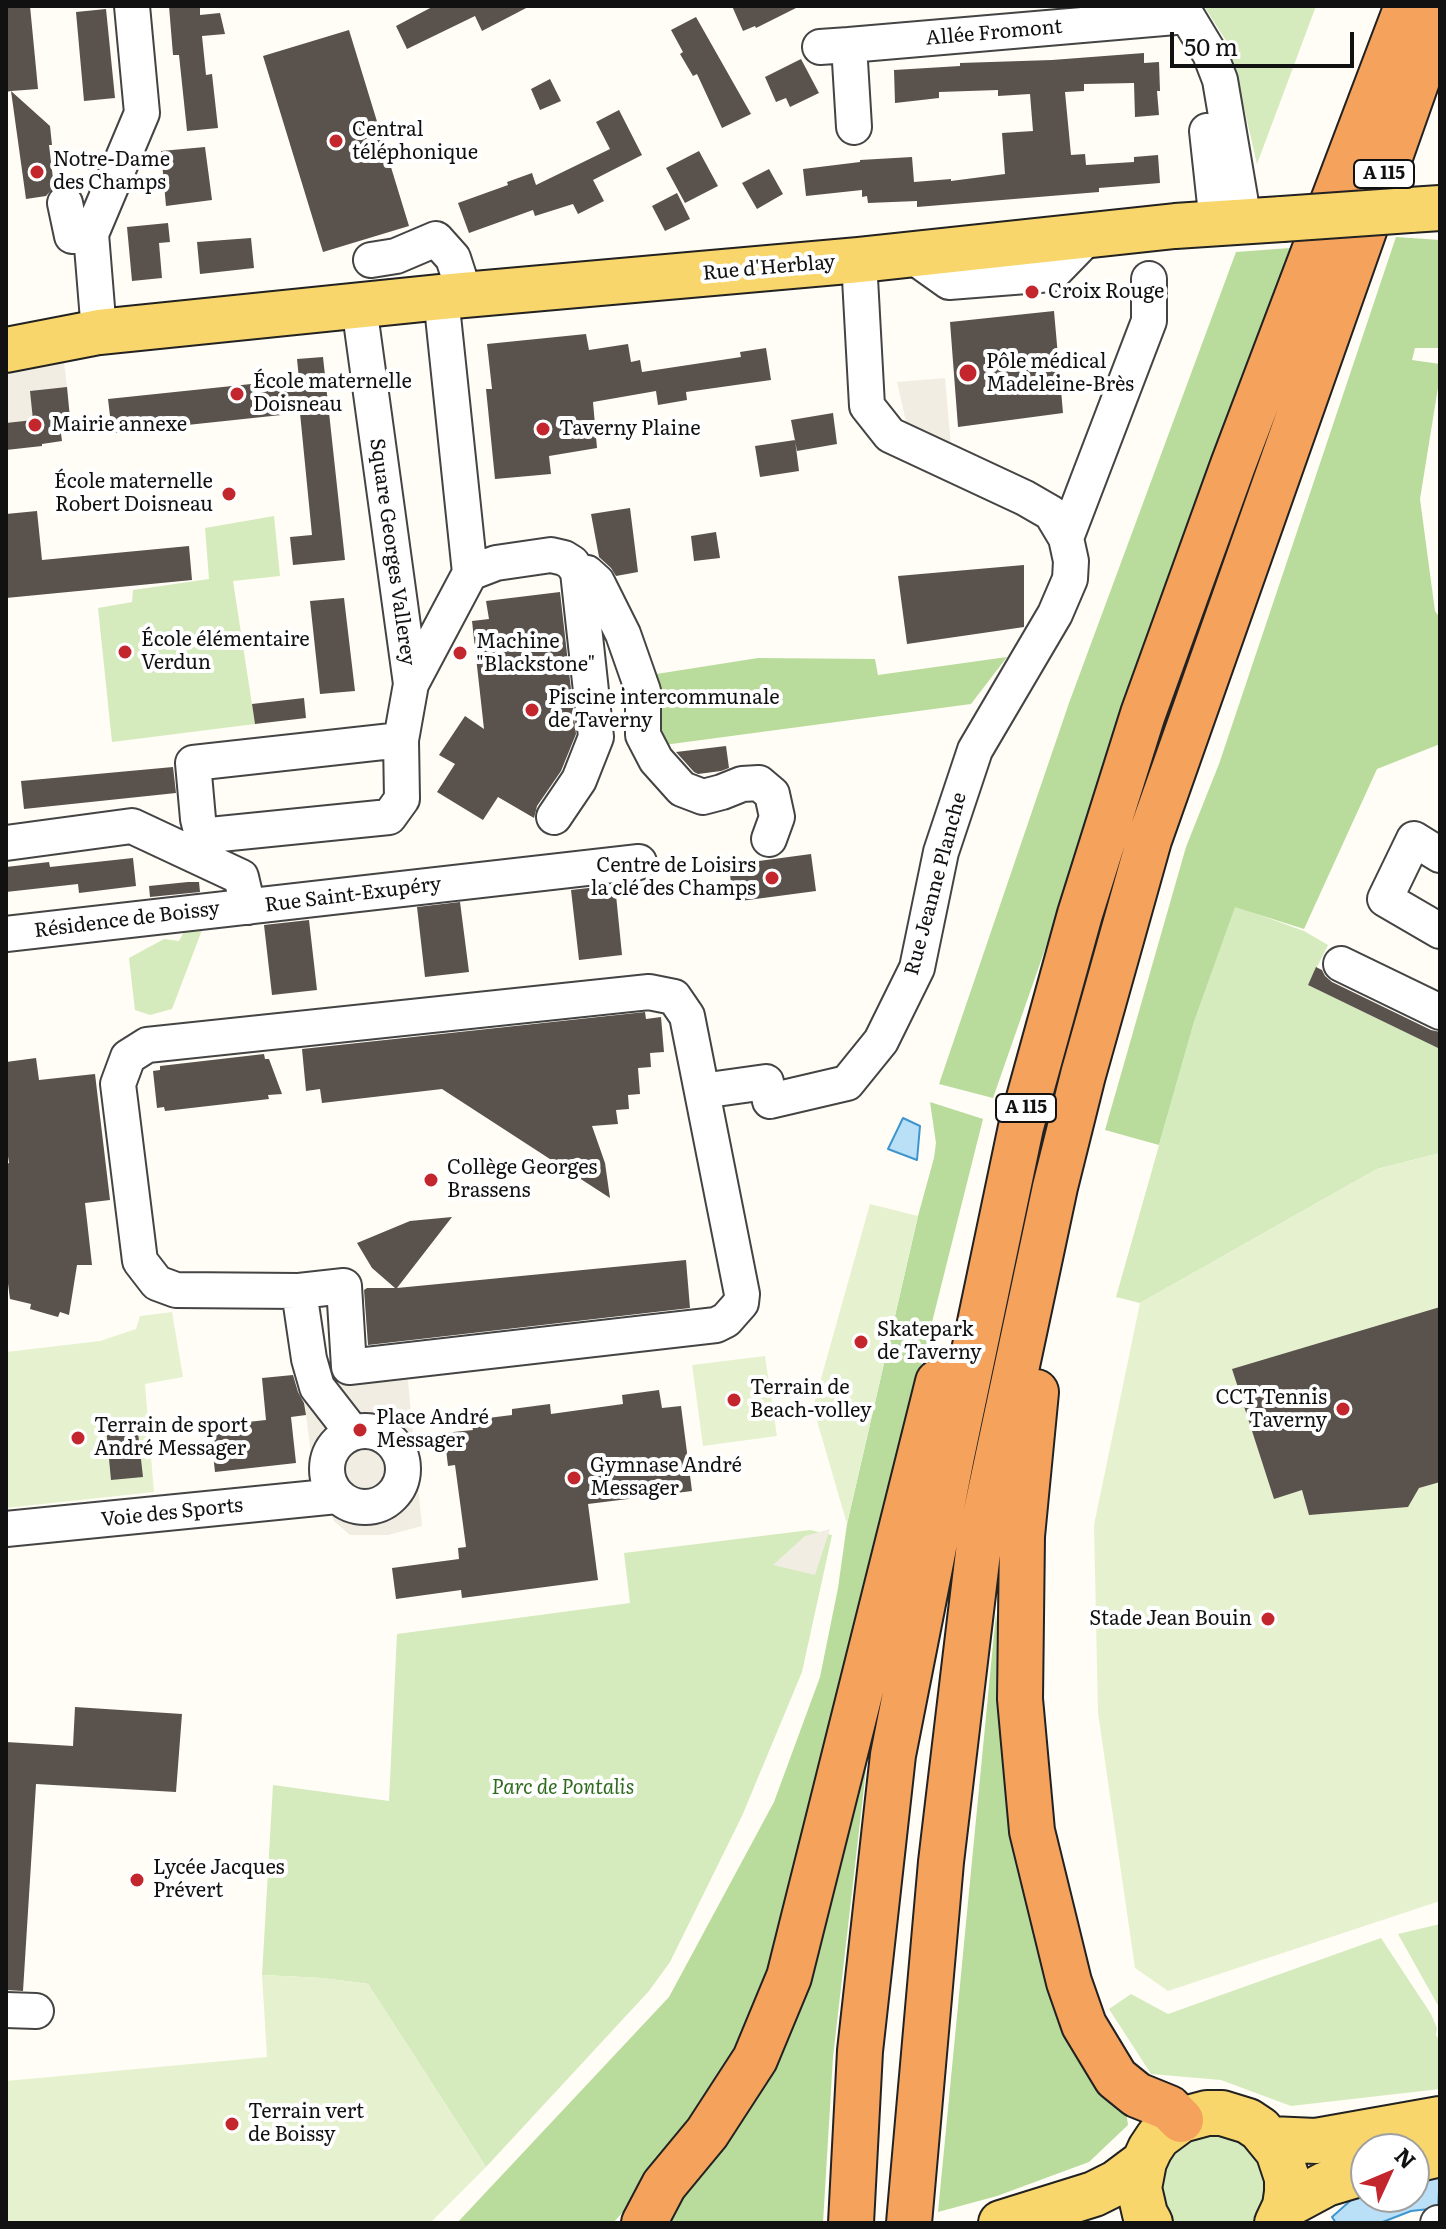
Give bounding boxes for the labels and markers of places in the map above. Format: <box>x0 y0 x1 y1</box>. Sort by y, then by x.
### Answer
place label: Central téléphonique <box>352 118 478 165</box>
marker: Central téléphonique <box>327 132 345 150</box>
place label: Notre-Dame des Champs <box>53 148 170 195</box>
marker: Notre-Dame des Champs <box>28 163 46 181</box>
place label: Croix Rouge <box>1048 280 1164 304</box>
marker: Croix Rouge <box>1023 283 1041 301</box>
place label: Pôle médical Madeleine-Brès <box>986 350 1134 397</box>
marker: Pôle médical Madeleine-Brès <box>957 362 979 384</box>
place label: École maternelle Doisneau <box>253 370 412 417</box>
marker: École maternelle Doisneau <box>228 385 246 403</box>
place label: Mairie annexe <box>51 413 187 437</box>
marker: Mairie annexe <box>26 416 44 434</box>
place label: Taverny Plaine <box>559 417 701 441</box>
marker: Taverny Plaine <box>534 420 552 438</box>
place label: École maternelle Robert Doisneau <box>54 470 213 517</box>
marker: École maternelle Robert Doisneau <box>220 485 238 503</box>
place label: École élémentaire Verdun <box>141 628 310 675</box>
place label: Machine "Blackstone" <box>476 630 595 677</box>
marker: École élémentaire Verdun <box>116 643 134 661</box>
marker: Machine "Blackstone" <box>451 644 469 662</box>
place label: Piscine intercommunale de Taverny <box>548 686 780 733</box>
marker: Piscine intercommunale de Taverny <box>523 701 541 719</box>
place label: Centre de Loisirs la clé des Champs <box>591 854 756 901</box>
marker: Centre de Loisirs la clé des Champs <box>763 869 781 887</box>
place label: Collège Georges Brassens <box>447 1156 597 1203</box>
marker: Collège Georges Brassens <box>422 1171 440 1189</box>
place label: Skatepark de Taverny <box>877 1318 981 1365</box>
marker: Skatepark de Taverny <box>852 1333 870 1351</box>
place label: Terrain de Beach-volley <box>750 1376 872 1423</box>
place label: CCT Tennis Taverny <box>1215 1386 1327 1433</box>
marker: Terrain de Beach-volley <box>725 1391 743 1409</box>
marker: CCT Tennis Taverny <box>1334 1400 1352 1418</box>
place label: Place André Messager <box>376 1406 489 1453</box>
place label: Terrain de sport André Messager <box>94 1414 248 1461</box>
marker: Place André Messager <box>351 1421 369 1439</box>
marker: Terrain de sport André Messager <box>69 1429 87 1447</box>
place label: Gymnase André Messager <box>590 1454 742 1501</box>
marker: Gymnase André Messager <box>565 1469 583 1487</box>
place label: Stade Jean Bouin <box>1089 1607 1252 1631</box>
marker: Stade Jean Bouin <box>1259 1610 1277 1628</box>
place label: Lycée Jacques Prévert <box>153 1856 285 1903</box>
marker: Lycée Jacques Prévert <box>128 1871 146 1889</box>
place label: Terrain vert de Boissy <box>248 2100 364 2147</box>
marker: Terrain vert de Boissy <box>223 2115 241 2133</box>

